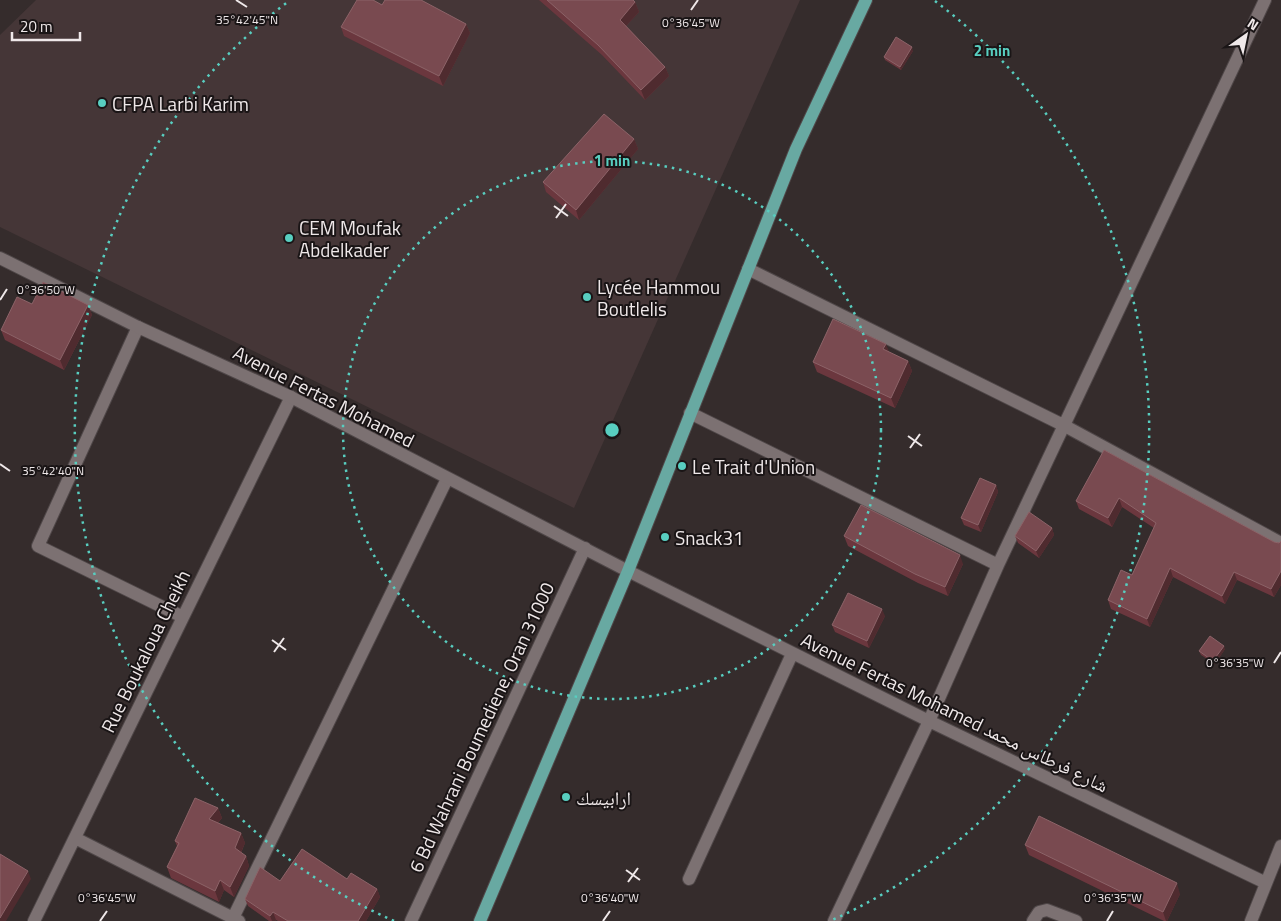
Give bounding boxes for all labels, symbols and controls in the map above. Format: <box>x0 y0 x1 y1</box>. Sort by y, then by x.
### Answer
scale bar <box>12 10 80 42</box>
text: 35°42'45"N <box>216 10 278 29</box>
north arrow <box>1221 10 1271 60</box>
text: N <box>1244 12 1263 35</box>
text: 0°36'45"W <box>662 13 720 32</box>
text: 20 m <box>20 15 53 38</box>
text: 2 min <box>974 39 1010 62</box>
place label: CFPA Larbi Karim <box>112 89 249 118</box>
marker: CFPA Larbi Karim <box>96 97 108 109</box>
text: 1 min <box>594 149 630 172</box>
place label: CEM Moufak Abdelkader <box>299 213 401 264</box>
marker: CEM Moufak Abdelkader <box>283 232 295 244</box>
place label: Lycée Hammou Boutlelis <box>597 272 720 323</box>
text: 0°36'50"W <box>17 280 75 299</box>
marker: Lycée Hammou Boutlelis <box>581 291 593 303</box>
street label: Avenue Fertas Mohamed <box>228 338 420 454</box>
centre of rings <box>603 421 621 439</box>
place label: Le Trait d'Union <box>692 452 815 481</box>
marker: Le Trait d'Union <box>676 460 688 472</box>
text: 35°42'40"N <box>22 461 84 480</box>
place label: Snack31 <box>675 523 744 552</box>
marker: Snack31 <box>659 531 671 543</box>
street label: Rue Boukaloua Cheikh <box>93 565 197 737</box>
street label: 6 Bd Wahrani Boumediene, Oran 31000 <box>401 577 561 877</box>
street label: Avenue Fertas Mohamed شارع فرطاس محمد <box>796 625 1114 799</box>
text: 0°36'35"W <box>1206 653 1264 672</box>
place label: ارابيسك <box>576 783 631 812</box>
marker: ارابيسك <box>560 791 572 803</box>
text: 0°36'45"W <box>78 888 136 907</box>
text: 0°36'40"W <box>581 888 639 907</box>
text: 0°36'35"W <box>1084 888 1142 907</box>

